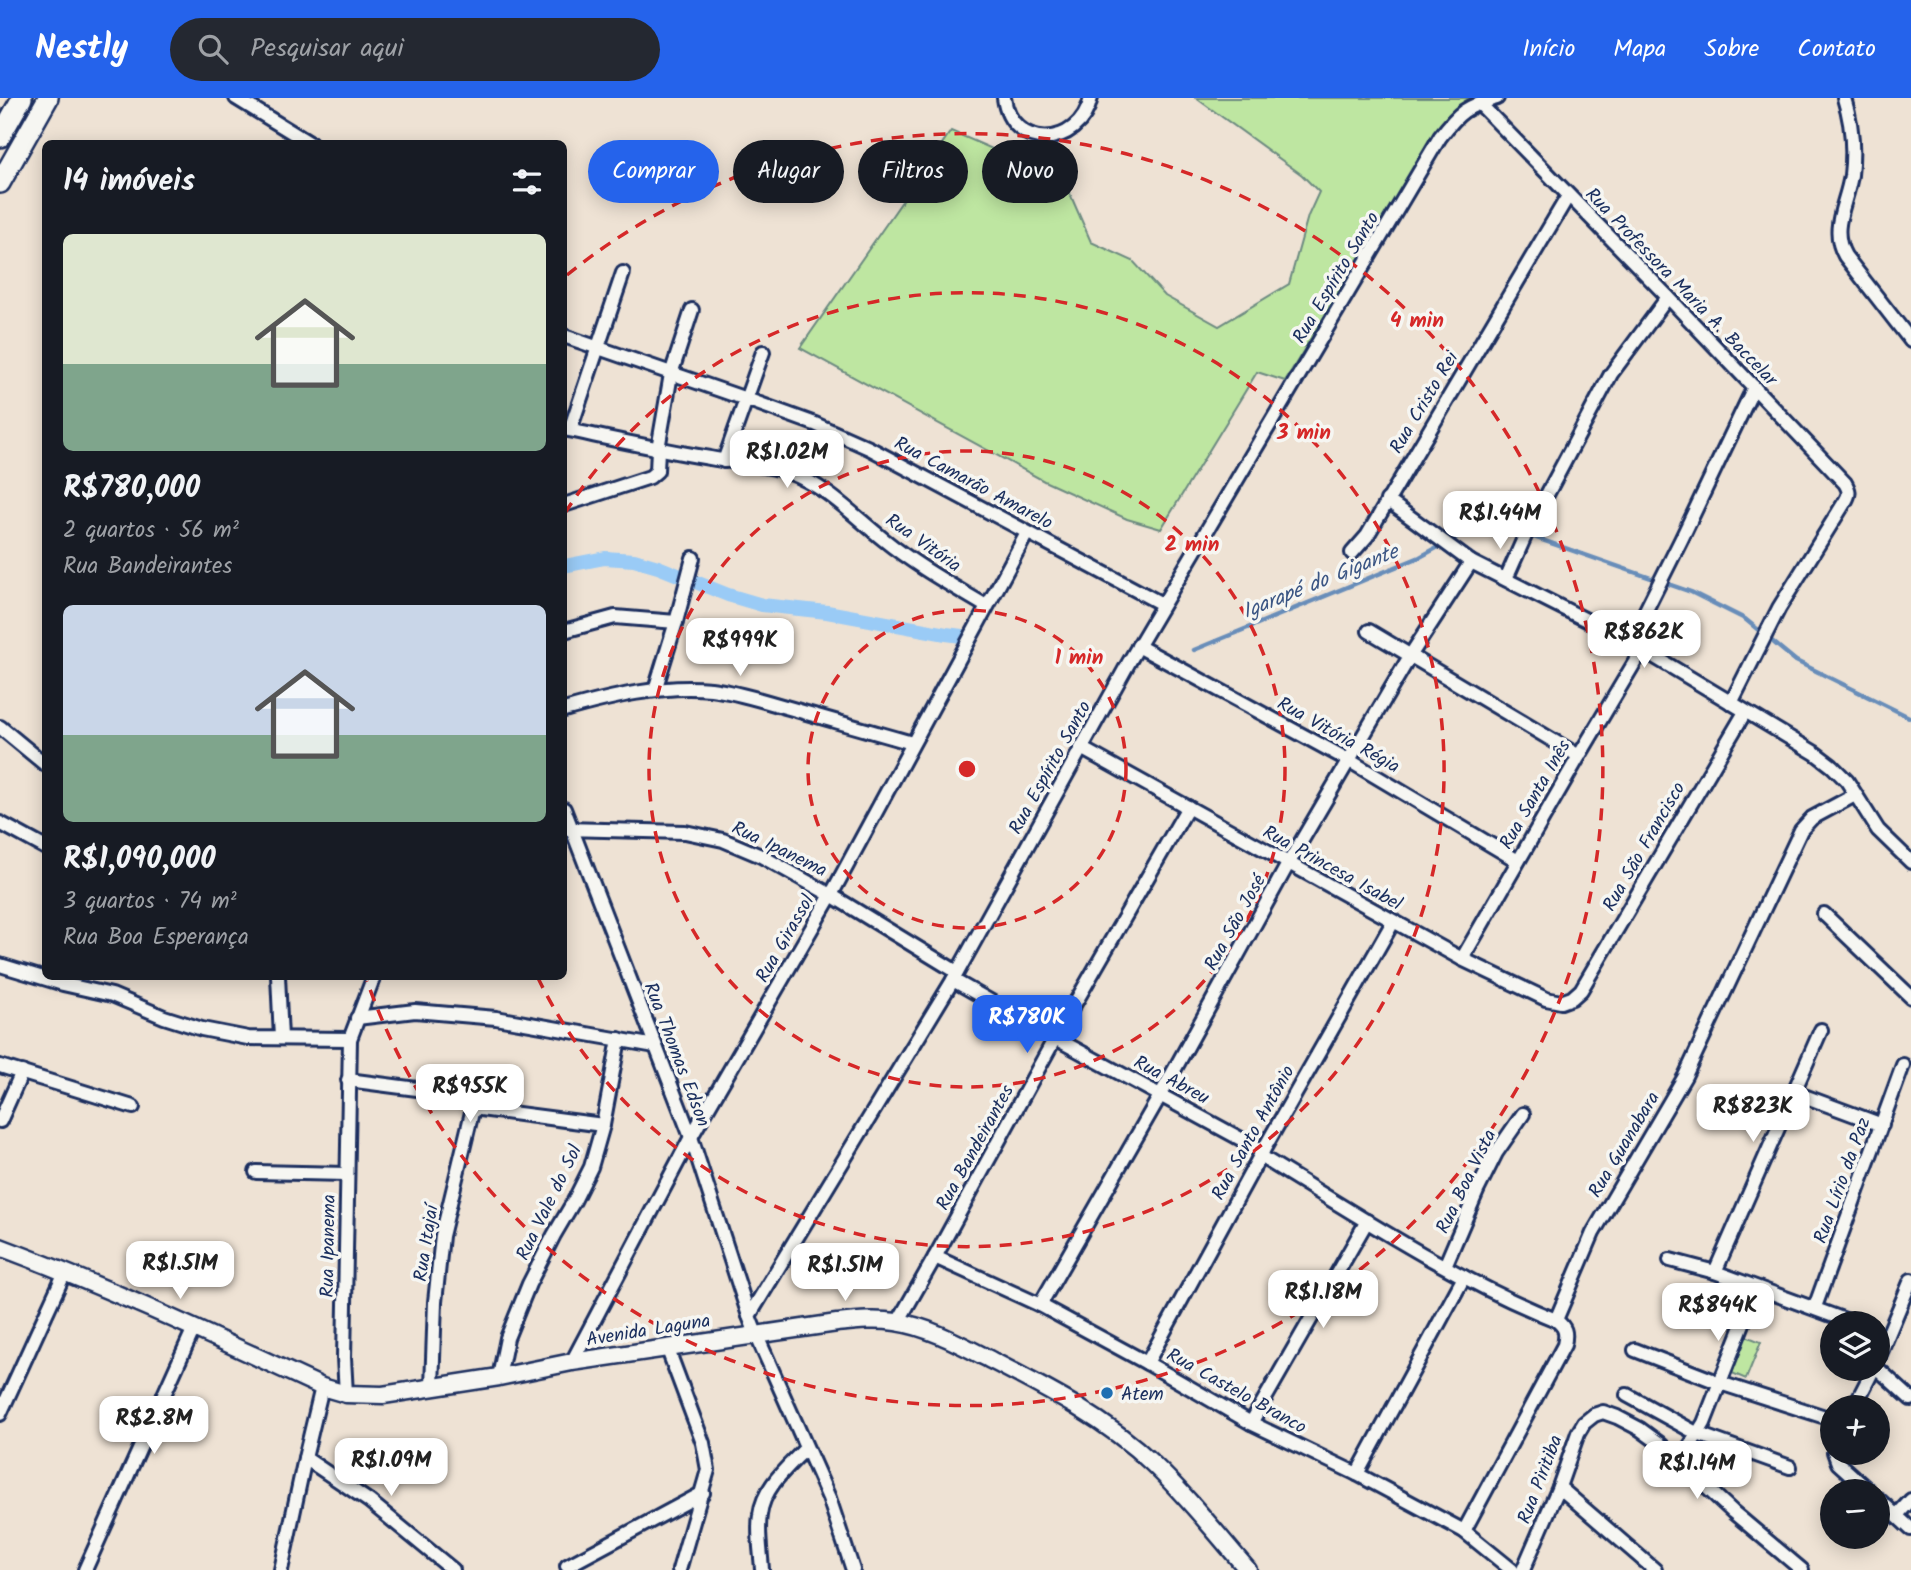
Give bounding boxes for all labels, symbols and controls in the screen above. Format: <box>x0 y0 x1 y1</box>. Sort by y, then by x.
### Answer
search box <box>170 18 660 81</box>
text: Nestly <box>35 23 128 76</box>
text: Pesquisar aqui <box>250 28 404 70</box>
icon: search <box>194 30 232 68</box>
text: Início <box>1522 30 1575 69</box>
text: Mapa <box>1613 30 1666 69</box>
text: Sobre <box>1704 30 1759 69</box>
text: Contato <box>1797 30 1876 69</box>
chip: Comprar <box>588 140 719 203</box>
chip: Alugar <box>733 140 844 203</box>
chip: Filtros <box>858 140 968 203</box>
chip: Novo <box>982 140 1078 203</box>
text: 14 imóveis <box>63 158 195 206</box>
icon: filters <box>508 163 546 201</box>
street label: Rua Professora Maria A. Baccelar <box>1577 181 1785 395</box>
street label: Rua Espírito Santo <box>1285 206 1388 350</box>
icon: home <box>242 280 368 406</box>
text: 4 min <box>1390 305 1444 338</box>
street label: Rua Cristo Rei <box>1382 345 1468 460</box>
text: 3 min <box>1276 417 1331 450</box>
street label: Rua Camarão Amarelo <box>888 429 1058 538</box>
pin: R$1.02M <box>722 430 852 490</box>
text: R$1.02M <box>746 435 828 471</box>
text: R$780,000 <box>63 465 200 513</box>
pin: R$1.44M <box>1435 491 1565 551</box>
text: R$1.44M <box>1459 496 1541 532</box>
street label: Rua Vitória <box>879 506 967 581</box>
text: 2 quartos · 56 m² <box>63 513 239 549</box>
text: 2 min <box>1165 529 1219 562</box>
water label: Igarapé do Gigante <box>1238 535 1406 629</box>
text: Rua Bandeirantes <box>63 549 232 585</box>
pin: R$862K <box>1587 610 1701 670</box>
text: R$862K <box>1604 615 1684 651</box>
pin: R$999K <box>683 618 797 678</box>
text: R$999K <box>702 623 778 659</box>
text: 1 min <box>1055 642 1103 675</box>
icon: home <box>242 651 368 777</box>
street label: Rua Vitória Régia <box>1271 690 1405 782</box>
street label: Rua Espírito Santo <box>1001 696 1100 840</box>
street label: Rua Santa Inês <box>1492 735 1579 855</box>
centre of rings <box>955 757 979 781</box>
street label: Rua São Francisco <box>1595 777 1694 917</box>
street label: Rua Ipanema <box>726 814 832 886</box>
street label: Rua Princesa Isabel <box>1257 818 1408 920</box>
text: R$1,090,000 <box>63 836 216 884</box>
street label: Rua São José <box>1197 869 1275 977</box>
text: 3 quartos · 74 m² <box>63 884 237 920</box>
street label: Rua Girassol <box>748 889 823 989</box>
text: Rua Boa Esperança <box>63 920 249 956</box>
street label: Rua Thomas Edson <box>635 978 718 1131</box>
pin: R$780K <box>970 996 1084 1055</box>
text: R$780K <box>988 1000 1066 1036</box>
street label: Rua Abreu <box>1128 1048 1214 1113</box>
street label: Rua Santo Antônio <box>1204 1060 1303 1206</box>
pin: R$955K <box>413 1065 527 1124</box>
text: R$955K <box>432 1069 508 1105</box>
street label: Rua Bandeirantes <box>929 1080 1023 1216</box>
pin: R$823K <box>1696 1084 1810 1144</box>
street label: Rua Guanabara <box>1581 1086 1668 1204</box>
text: R$823K <box>1713 1089 1793 1125</box>
street label: Rua Lírio da Paz <box>1806 1113 1880 1248</box>
street label: Rua Boa Vista <box>1429 1125 1505 1239</box>
street label: Rua Vale do Sol <box>509 1140 591 1266</box>
street label: Rua Ipanema <box>313 1194 345 1298</box>
street label: Rua Itajaí <box>406 1199 448 1284</box>
pin: R$1.51M <box>115 1242 245 1301</box>
pin: R$1.51M <box>780 1244 910 1303</box>
text: R$1.51M <box>142 1246 218 1282</box>
text: R$1.51M <box>807 1248 883 1284</box>
pin: R$1.18M <box>1258 1270 1388 1330</box>
text: R$1.18M <box>1284 1275 1362 1311</box>
pin: R$844K <box>1661 1284 1775 1343</box>
text: R$844K <box>1678 1288 1758 1324</box>
street label: Avenida Laguna <box>584 1306 713 1356</box>
map controls <box>1820 1311 1890 1549</box>
button: layers <box>1820 1311 1890 1381</box>
street label: Rua Castelo Branco <box>1160 1341 1312 1443</box>
place label: Atem <box>1121 1380 1164 1410</box>
marker: Atem <box>1099 1385 1115 1401</box>
button: + <box>1820 1395 1890 1465</box>
pin: R$2.8M <box>97 1396 211 1456</box>
text: R$2.8M <box>115 1401 193 1437</box>
street label: Rua Piritiba <box>1510 1431 1572 1529</box>
pin: R$1.09M <box>326 1438 456 1498</box>
pin: R$1.14M <box>1632 1442 1762 1501</box>
text: R$1.09M <box>351 1443 431 1479</box>
text: R$1.14M <box>1659 1446 1735 1482</box>
button: − <box>1820 1479 1890 1549</box>

